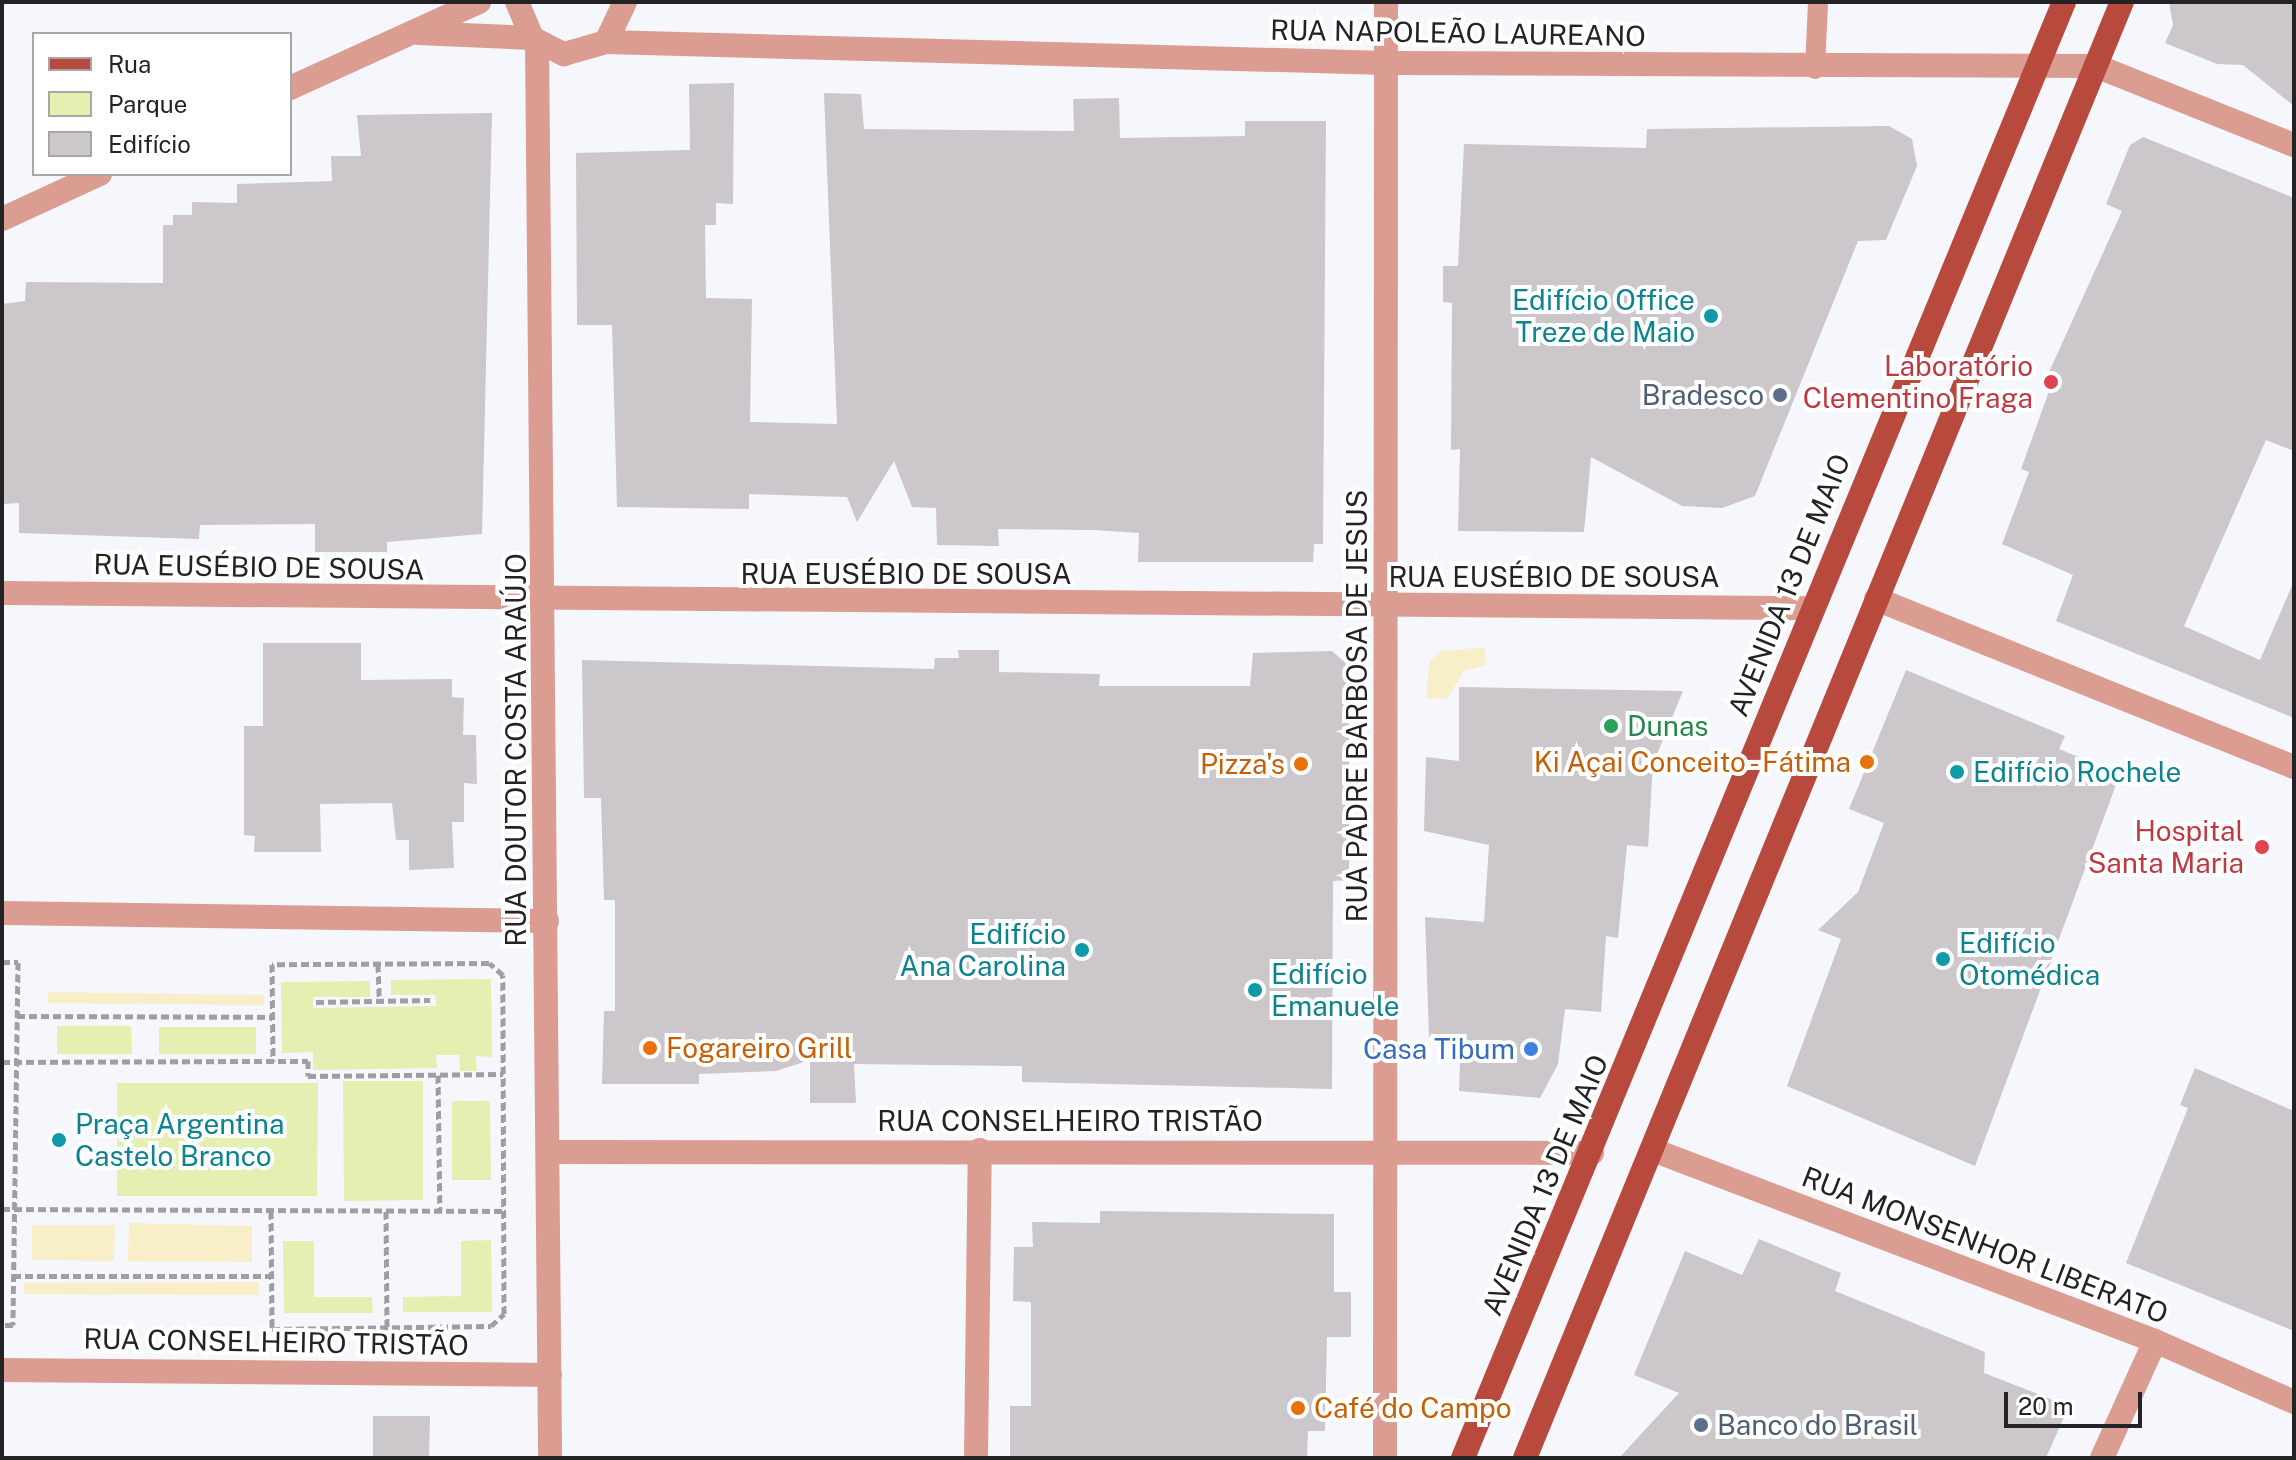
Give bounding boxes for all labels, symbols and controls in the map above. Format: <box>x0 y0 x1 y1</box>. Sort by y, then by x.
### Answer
street label: RUA NAPOLEÃO LAUREANO <box>1270 13 1646 53</box>
legend <box>32 32 292 176</box>
text: Rua <box>108 50 151 78</box>
text: Parque <box>108 90 187 118</box>
text: Edifício <box>108 130 191 158</box>
place label: Edifício Office Treze de Maio <box>1512 283 1695 349</box>
marker: Edifício Office Treze de Maio <box>1702 307 1720 325</box>
place label: Laboratório Clementino Fraga <box>1803 349 2033 415</box>
marker: Laboratório Clementino Fraga <box>2040 371 2062 393</box>
place label: Bradesco <box>1642 378 1764 412</box>
marker: Bradesco <box>1771 386 1789 404</box>
street label: AVENIDA 13 DE MAIO <box>1721 449 1857 721</box>
street label: RUA PADRE BARBOSA DE JESUS <box>1340 490 1374 922</box>
street label: RUA EUSÉBIO DE SOUSA <box>93 547 425 587</box>
street label: RUA DOUTOR COSTA ARAÚJO <box>499 553 533 947</box>
street label: RUA EUSÉBIO DE SOUSA <box>740 557 1072 591</box>
street label: RUA EUSÉBIO DE SOUSA <box>1388 560 1720 594</box>
place label: Dunas <box>1627 709 1708 743</box>
marker: Dunas <box>1602 717 1620 735</box>
place label: Ki Açai Conceito - Fátima <box>1526 745 1851 779</box>
place label: Pizza's <box>1200 747 1285 781</box>
marker: Ki Açai Conceito - Fátima <box>1858 753 1876 771</box>
marker: Pizza's <box>1292 755 1310 773</box>
place label: Edifício Rochele <box>1973 755 2181 789</box>
marker: Edifício Rochele <box>1948 763 1966 781</box>
place label: Hospital Santa Maria <box>2088 814 2244 880</box>
marker: Hospital Santa Maria <box>2251 836 2273 858</box>
place label: Edifício Ana Carolina <box>900 917 1066 983</box>
place label: Edifício Otomédica <box>1959 926 2100 992</box>
marker: Edifício Ana Carolina <box>1073 941 1091 959</box>
marker: Edifício Otomédica <box>1934 950 1952 968</box>
place label: Edifício Emanuele <box>1271 957 1400 1023</box>
marker: Edifício Emanuele <box>1246 981 1264 999</box>
place label: Fogareiro Grill <box>666 1031 853 1065</box>
place label: Casa Tibum <box>1363 1032 1515 1066</box>
marker: Fogareiro Grill <box>641 1039 659 1057</box>
marker: Casa Tibum <box>1522 1040 1540 1058</box>
street label: AVENIDA 13 DE MAIO <box>1475 1050 1615 1320</box>
street label: RUA CONSELHEIRO TRISTÃO <box>877 1104 1263 1138</box>
place label: Praça Argentina Castelo Branco <box>75 1107 284 1173</box>
marker: Praça Argentina Castelo Branco <box>50 1131 68 1149</box>
street label: RUA MONSENHOR LIBERATO <box>1797 1160 2173 1330</box>
street label: RUA CONSELHEIRO TRISTÃO <box>83 1322 469 1362</box>
scale bar <box>2008 1376 2146 1426</box>
place label: Café do Campo <box>1314 1391 1512 1425</box>
text: 20 m <box>2018 1392 2074 1420</box>
marker: Café do Campo <box>1289 1399 1307 1417</box>
place label: Banco do Brasil <box>1717 1408 1919 1442</box>
marker: Banco do Brasil <box>1692 1416 1710 1434</box>

